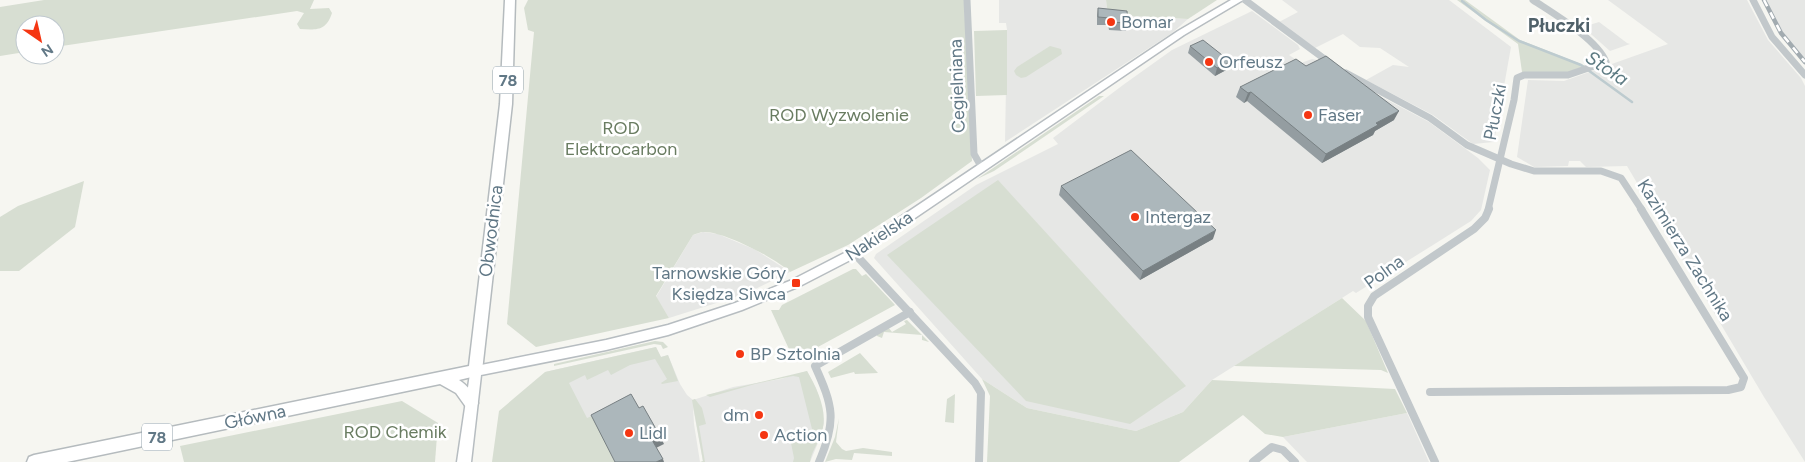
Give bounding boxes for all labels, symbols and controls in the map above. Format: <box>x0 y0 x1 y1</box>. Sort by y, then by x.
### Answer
place label: Bomar <box>1121 11 1173 33</box>
district label: Płuczki <box>1528 14 1590 37</box>
north arrow <box>15 15 65 65</box>
marker: Bomar <box>1105 16 1117 28</box>
street label: Cegielniana <box>944 39 970 133</box>
text: N <box>38 40 56 60</box>
water label: Stoła <box>1581 45 1633 91</box>
place label: Orfeusz <box>1219 51 1283 73</box>
marker: Orfeusz <box>1203 56 1215 68</box>
road number: 78 <box>493 66 523 94</box>
street label: Płuczki <box>1479 82 1511 142</box>
park label: ROD Wyzwolenie <box>769 104 909 126</box>
place label: Faser <box>1318 104 1361 126</box>
marker: Faser <box>1302 109 1314 121</box>
park label: ROD Elektrocarbon <box>565 117 677 160</box>
street label: Kazimierza Zachnika <box>1632 175 1738 325</box>
street label: Obwodnica <box>474 184 508 278</box>
street label: Nakielska <box>841 206 917 266</box>
place label: Intergaz <box>1145 206 1211 228</box>
marker: Intergaz <box>1129 211 1141 223</box>
street label: Polna <box>1360 250 1408 294</box>
place label: Tarnowskie Góry Księdza Siwca <box>652 262 787 305</box>
marker: Tarnowskie Góry Księdza Siwca <box>790 277 802 289</box>
place label: BP Sztolnia <box>750 343 840 365</box>
marker: BP Sztolnia <box>734 348 746 360</box>
street label: Główna <box>222 400 288 434</box>
place label: dm <box>723 404 749 426</box>
marker: dm <box>753 409 765 421</box>
park label: ROD Chemik <box>343 421 447 443</box>
place label: Lidl <box>639 422 667 444</box>
road number: 78 <box>142 424 172 451</box>
place label: Action <box>774 424 827 446</box>
marker: Lidl <box>623 427 635 439</box>
marker: Action <box>758 429 770 441</box>

